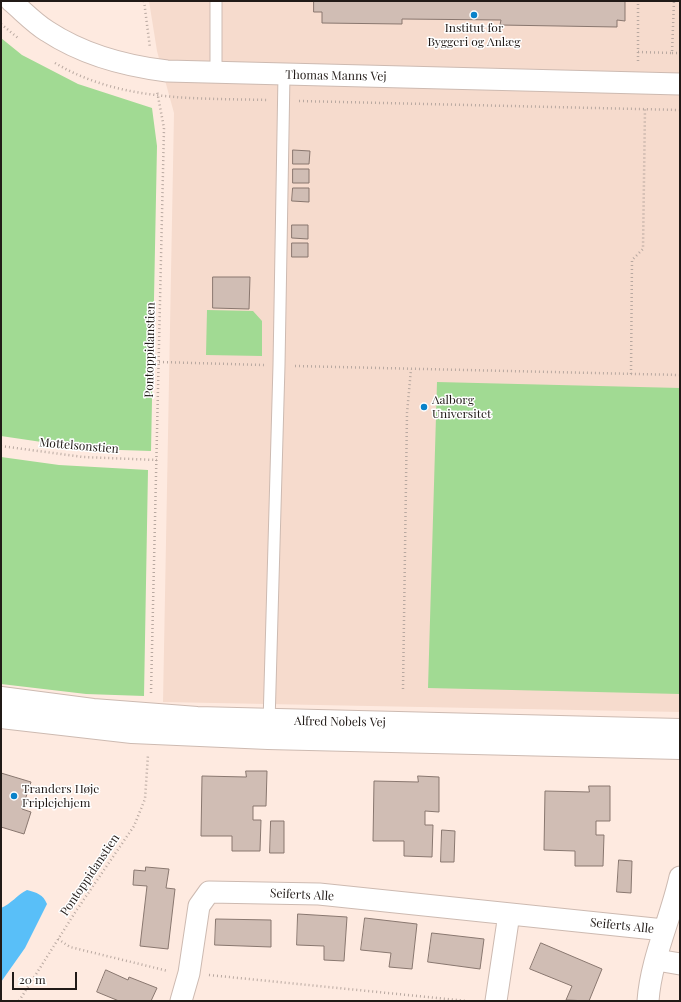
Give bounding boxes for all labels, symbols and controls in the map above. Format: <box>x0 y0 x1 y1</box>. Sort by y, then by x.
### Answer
marker: Institut for Byggeri og Anlæg <box>469 10 479 20</box>
place label: Institut for Byggeri og Anlæg <box>427 21 521 49</box>
street label: Thomas Manns Vej <box>285 68 387 84</box>
street label: Pontoppidanstien <box>142 302 158 398</box>
place label: Aalborg Universitet <box>432 393 491 421</box>
marker: Aalborg Universitet <box>419 402 429 412</box>
street label: Mottelsonstien <box>39 435 119 457</box>
street label: Alfred Nobels Vej <box>294 714 386 730</box>
place label: Tranders Høje Friplejehjem <box>22 782 99 810</box>
marker: Tranders Høje Friplejehjem <box>9 791 19 801</box>
street label: Pontoppidanstien <box>57 831 123 919</box>
street label: Seiferts Alle <box>270 886 334 904</box>
street label: Seiferts Alle <box>589 915 655 937</box>
scale bar <box>14 964 79 990</box>
text: 20 m <box>19 971 46 987</box>

